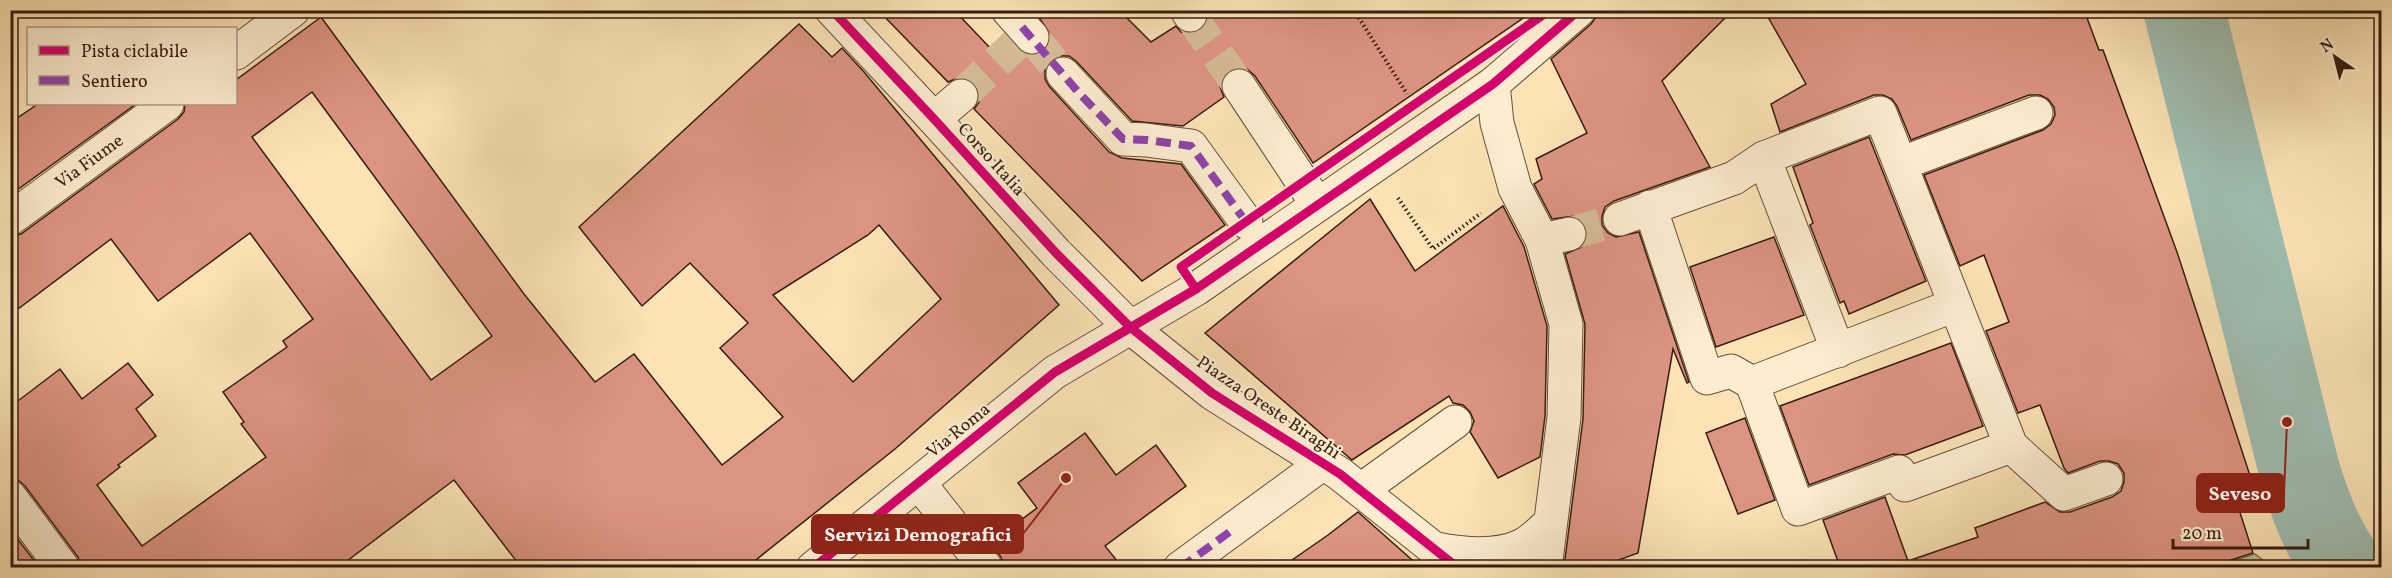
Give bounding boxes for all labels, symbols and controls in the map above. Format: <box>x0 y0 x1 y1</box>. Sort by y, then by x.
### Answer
legend <box>27 27 237 105</box>
north arrow <box>2305 27 2365 87</box>
text: N <box>2316 34 2339 59</box>
text: Pista ciclabile <box>81 40 188 65</box>
text: Sentiero <box>81 70 148 95</box>
street label: Corso Italia <box>951 118 1031 202</box>
street label: Via Fiume <box>51 129 129 196</box>
street label: Piazza Oreste Biraghi <box>1191 351 1345 466</box>
street label: Via Roma <box>922 398 996 465</box>
callout: Seveso <box>2197 474 2284 512</box>
text: Seveso <box>2209 481 2271 509</box>
scale bar <box>2173 512 2308 550</box>
callout: Servizi Demografici <box>812 515 1023 553</box>
text: Servizi Demografici <box>824 522 1012 550</box>
text: 20 m <box>2182 522 2222 547</box>

